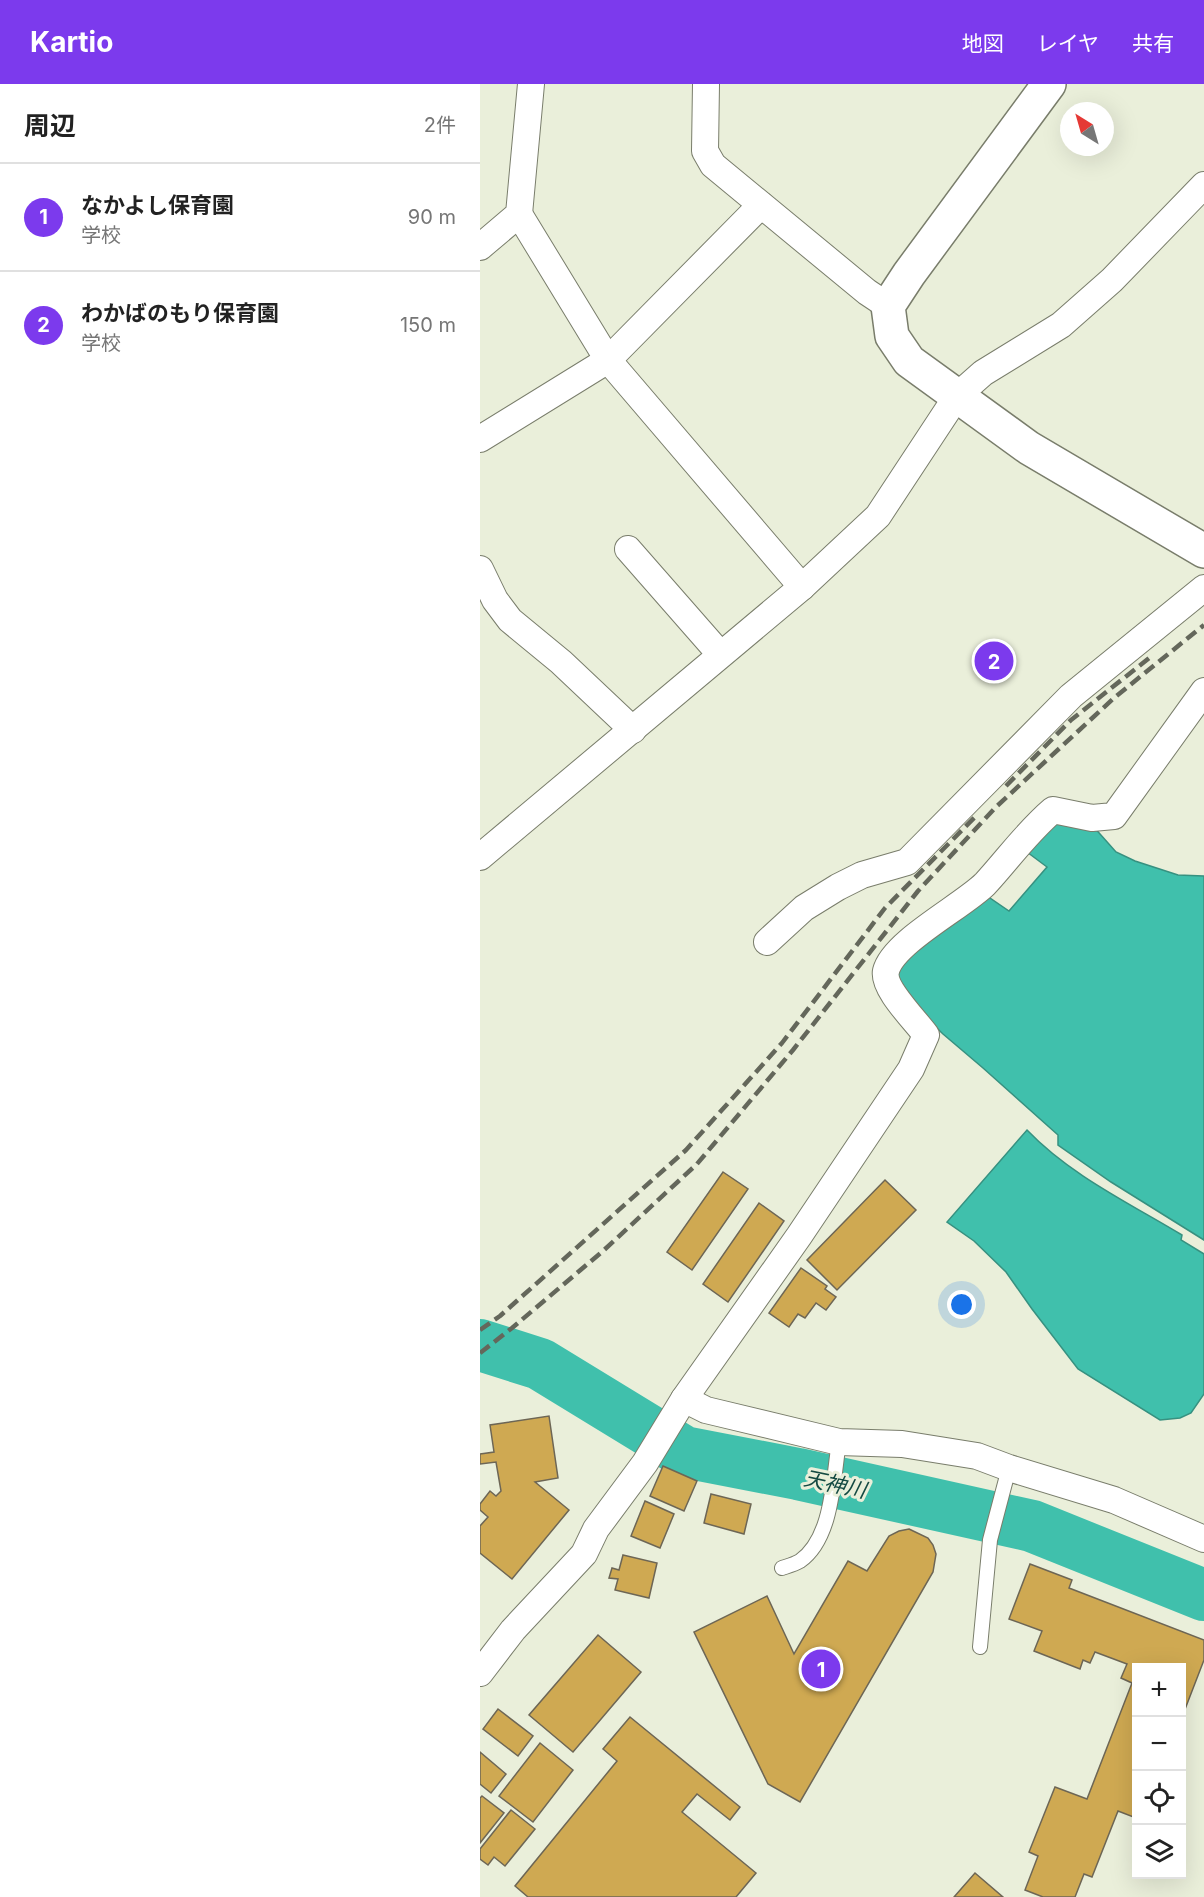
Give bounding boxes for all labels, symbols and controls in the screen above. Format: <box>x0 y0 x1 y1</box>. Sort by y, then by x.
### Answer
text: Kartio <box>30 25 113 59</box>
text: 地図 <box>962 31 1004 56</box>
text: レイヤ <box>1037 31 1099 56</box>
text: 共有 <box>1132 31 1174 56</box>
north arrow <box>1060 102 1114 156</box>
text: 周辺 <box>24 110 76 141</box>
text: 2件 <box>424 113 456 137</box>
text: なかよし保育園 <box>81 192 234 218</box>
text: 1 <box>39 205 48 229</box>
text: 90 m <box>408 205 456 229</box>
text: 学校 <box>81 223 121 247</box>
text: わかばのもり保育園 <box>81 300 279 326</box>
text: 2 <box>37 313 50 337</box>
text: 150 m <box>400 313 456 337</box>
text: 学校 <box>81 331 121 355</box>
pin: 2 <box>974 638 1014 684</box>
your location <box>947 1290 976 1319</box>
water label: 天神川 <box>802 1465 870 1503</box>
pin: 1 <box>802 1646 840 1692</box>
map controls <box>1132 1663 1186 1879</box>
button: + <box>1132 1663 1186 1717</box>
button: − <box>1132 1717 1186 1771</box>
button: locate <box>1132 1771 1186 1825</box>
button: layers <box>1132 1825 1186 1879</box>

